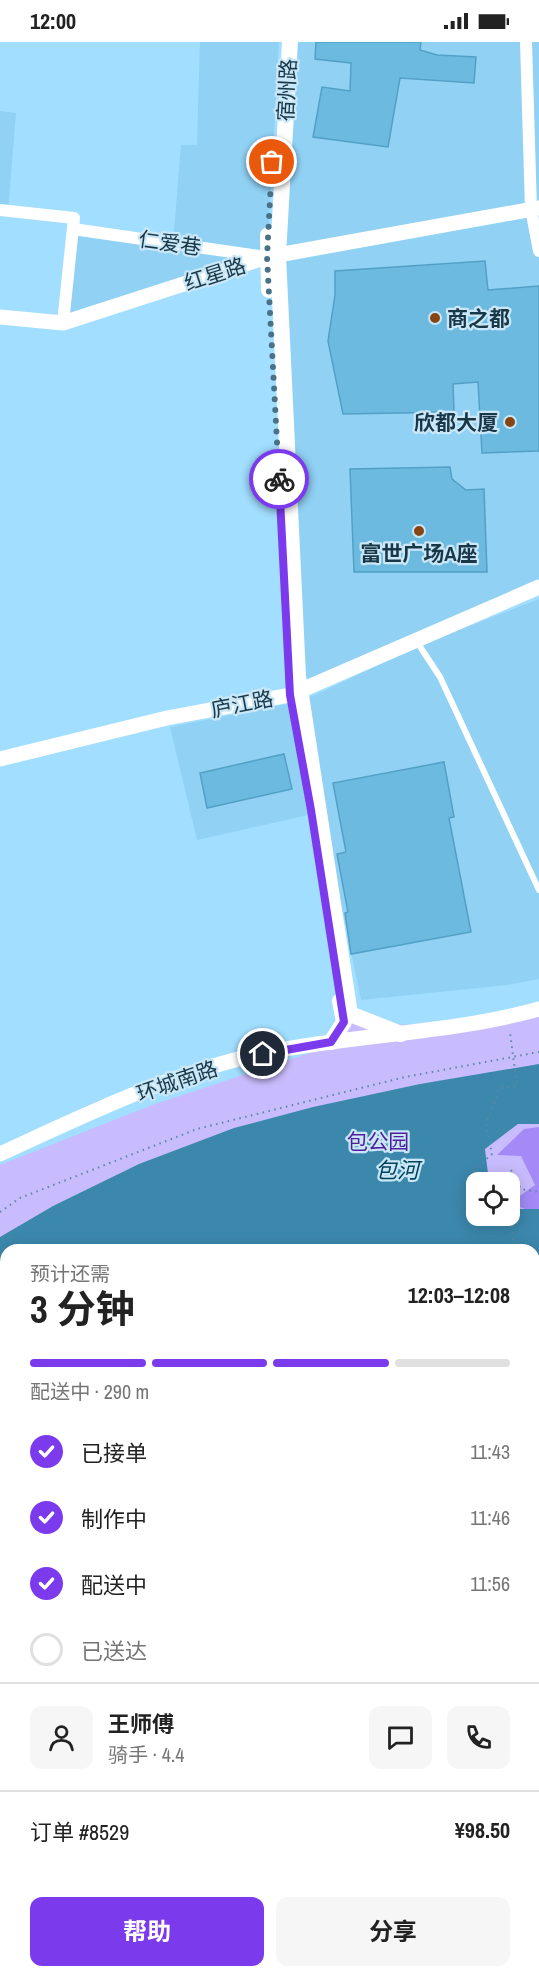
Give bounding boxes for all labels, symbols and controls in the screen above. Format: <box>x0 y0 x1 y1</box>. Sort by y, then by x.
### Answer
text: 12:00 <box>30 6 76 36</box>
street label: 宿州路 <box>271 58 303 122</box>
pin <box>246 136 297 187</box>
icon: bag <box>255 145 288 178</box>
street label: 仁爱巷 <box>137 224 203 262</box>
street label: 红星路 <box>181 250 249 298</box>
place label: 商之都 <box>447 304 510 333</box>
marker: 商之都 <box>428 311 442 325</box>
place label: 欣都大厦 <box>414 408 498 437</box>
marker: 欣都大厦 <box>503 415 517 429</box>
courier <box>249 449 309 509</box>
icon: bike <box>263 463 296 496</box>
marker: 富世广场A座 <box>412 524 426 538</box>
place label: 富世广场A座 <box>360 539 478 568</box>
street label: 庐江路 <box>208 684 276 724</box>
pin <box>237 1028 288 1079</box>
icon: home <box>246 1037 279 1070</box>
street label: 环城南路 <box>133 1054 221 1108</box>
park label: 包公园 <box>347 1127 410 1156</box>
water label: 包河 <box>375 1155 423 1185</box>
map controls <box>466 1172 520 1226</box>
button: locate <box>466 1172 520 1226</box>
text: 预计还需 <box>30 1260 110 1287</box>
text: 12:03–12:08 <box>408 1280 510 1310</box>
text: 3 分钟 <box>30 1283 135 1335</box>
text: 配送中 · 290 m <box>30 1378 149 1405</box>
icon: check <box>30 1435 63 1468</box>
text: 已接单 <box>81 1438 147 1468</box>
text: 11:43 <box>470 1438 510 1465</box>
icon: check <box>30 1501 63 1534</box>
text: 制作中 <box>81 1504 147 1534</box>
text: 11:46 <box>470 1504 510 1531</box>
icon: check <box>30 1567 63 1600</box>
text: 配送中 <box>81 1570 147 1600</box>
text: 11:56 <box>470 1570 510 1597</box>
text: 已送达 <box>81 1636 147 1666</box>
button: person <box>30 1706 93 1769</box>
button: chat <box>369 1706 432 1769</box>
button: phone <box>447 1706 510 1769</box>
text: 王师傅 <box>108 1709 174 1739</box>
text: 骑手 · 4.4 <box>108 1741 184 1768</box>
text: ¥98.50 <box>455 1815 510 1845</box>
text: 订单 #8529 <box>30 1817 129 1847</box>
button: 帮助 <box>30 1897 264 1966</box>
button: 分享 <box>276 1897 510 1966</box>

